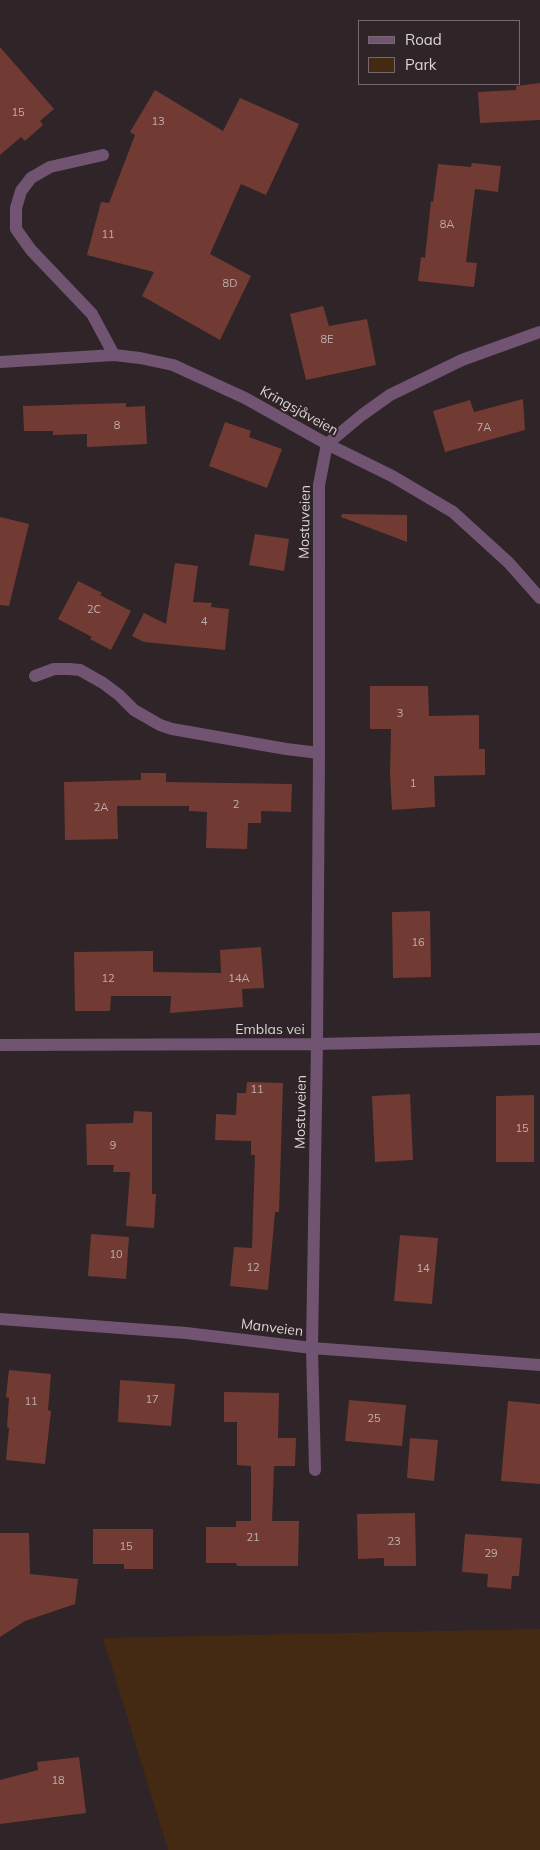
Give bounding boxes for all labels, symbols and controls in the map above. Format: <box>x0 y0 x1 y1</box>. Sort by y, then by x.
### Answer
legend <box>358 20 520 85</box>
text: Road <box>405 30 442 49</box>
text: Park <box>405 55 437 74</box>
house number: 15 <box>11 106 25 120</box>
house number: 13 <box>151 115 165 129</box>
house number: 8A <box>440 218 454 232</box>
house number: 11 <box>101 228 115 242</box>
house number: 8D <box>223 277 237 291</box>
house number: 8E <box>320 333 334 347</box>
street label: Kringsjåveien <box>257 383 341 439</box>
house number: 8 <box>114 419 120 433</box>
house number: 7A <box>477 421 491 435</box>
street label: Mostuveien <box>296 485 314 559</box>
house number: 2C <box>87 603 101 617</box>
house number: 4 <box>201 615 207 629</box>
house number: 3 <box>397 707 403 721</box>
house number: 1 <box>410 777 416 791</box>
house number: 2 <box>233 798 239 812</box>
house number: 2A <box>94 801 108 815</box>
house number: 16 <box>411 936 425 950</box>
house number: 12 <box>101 972 115 986</box>
house number: 14A <box>228 972 250 986</box>
street label: Emblas vei <box>235 1022 305 1038</box>
street label: Mostuveien <box>292 1075 310 1149</box>
house number: 11 <box>250 1083 264 1097</box>
house number: 15 <box>515 1122 529 1136</box>
house number: 9 <box>110 1139 116 1153</box>
house number: 10 <box>109 1248 123 1262</box>
house number: 12 <box>246 1261 260 1275</box>
house number: 14 <box>416 1262 430 1276</box>
street label: Manveien <box>240 1316 304 1340</box>
house number: 17 <box>145 1393 159 1407</box>
house number: 11 <box>24 1395 38 1409</box>
house number: 25 <box>367 1412 381 1426</box>
house number: 21 <box>246 1531 260 1545</box>
house number: 23 <box>387 1535 401 1549</box>
house number: 15 <box>119 1540 133 1554</box>
house number: 29 <box>484 1547 498 1561</box>
house number: 18 <box>51 1774 65 1788</box>

